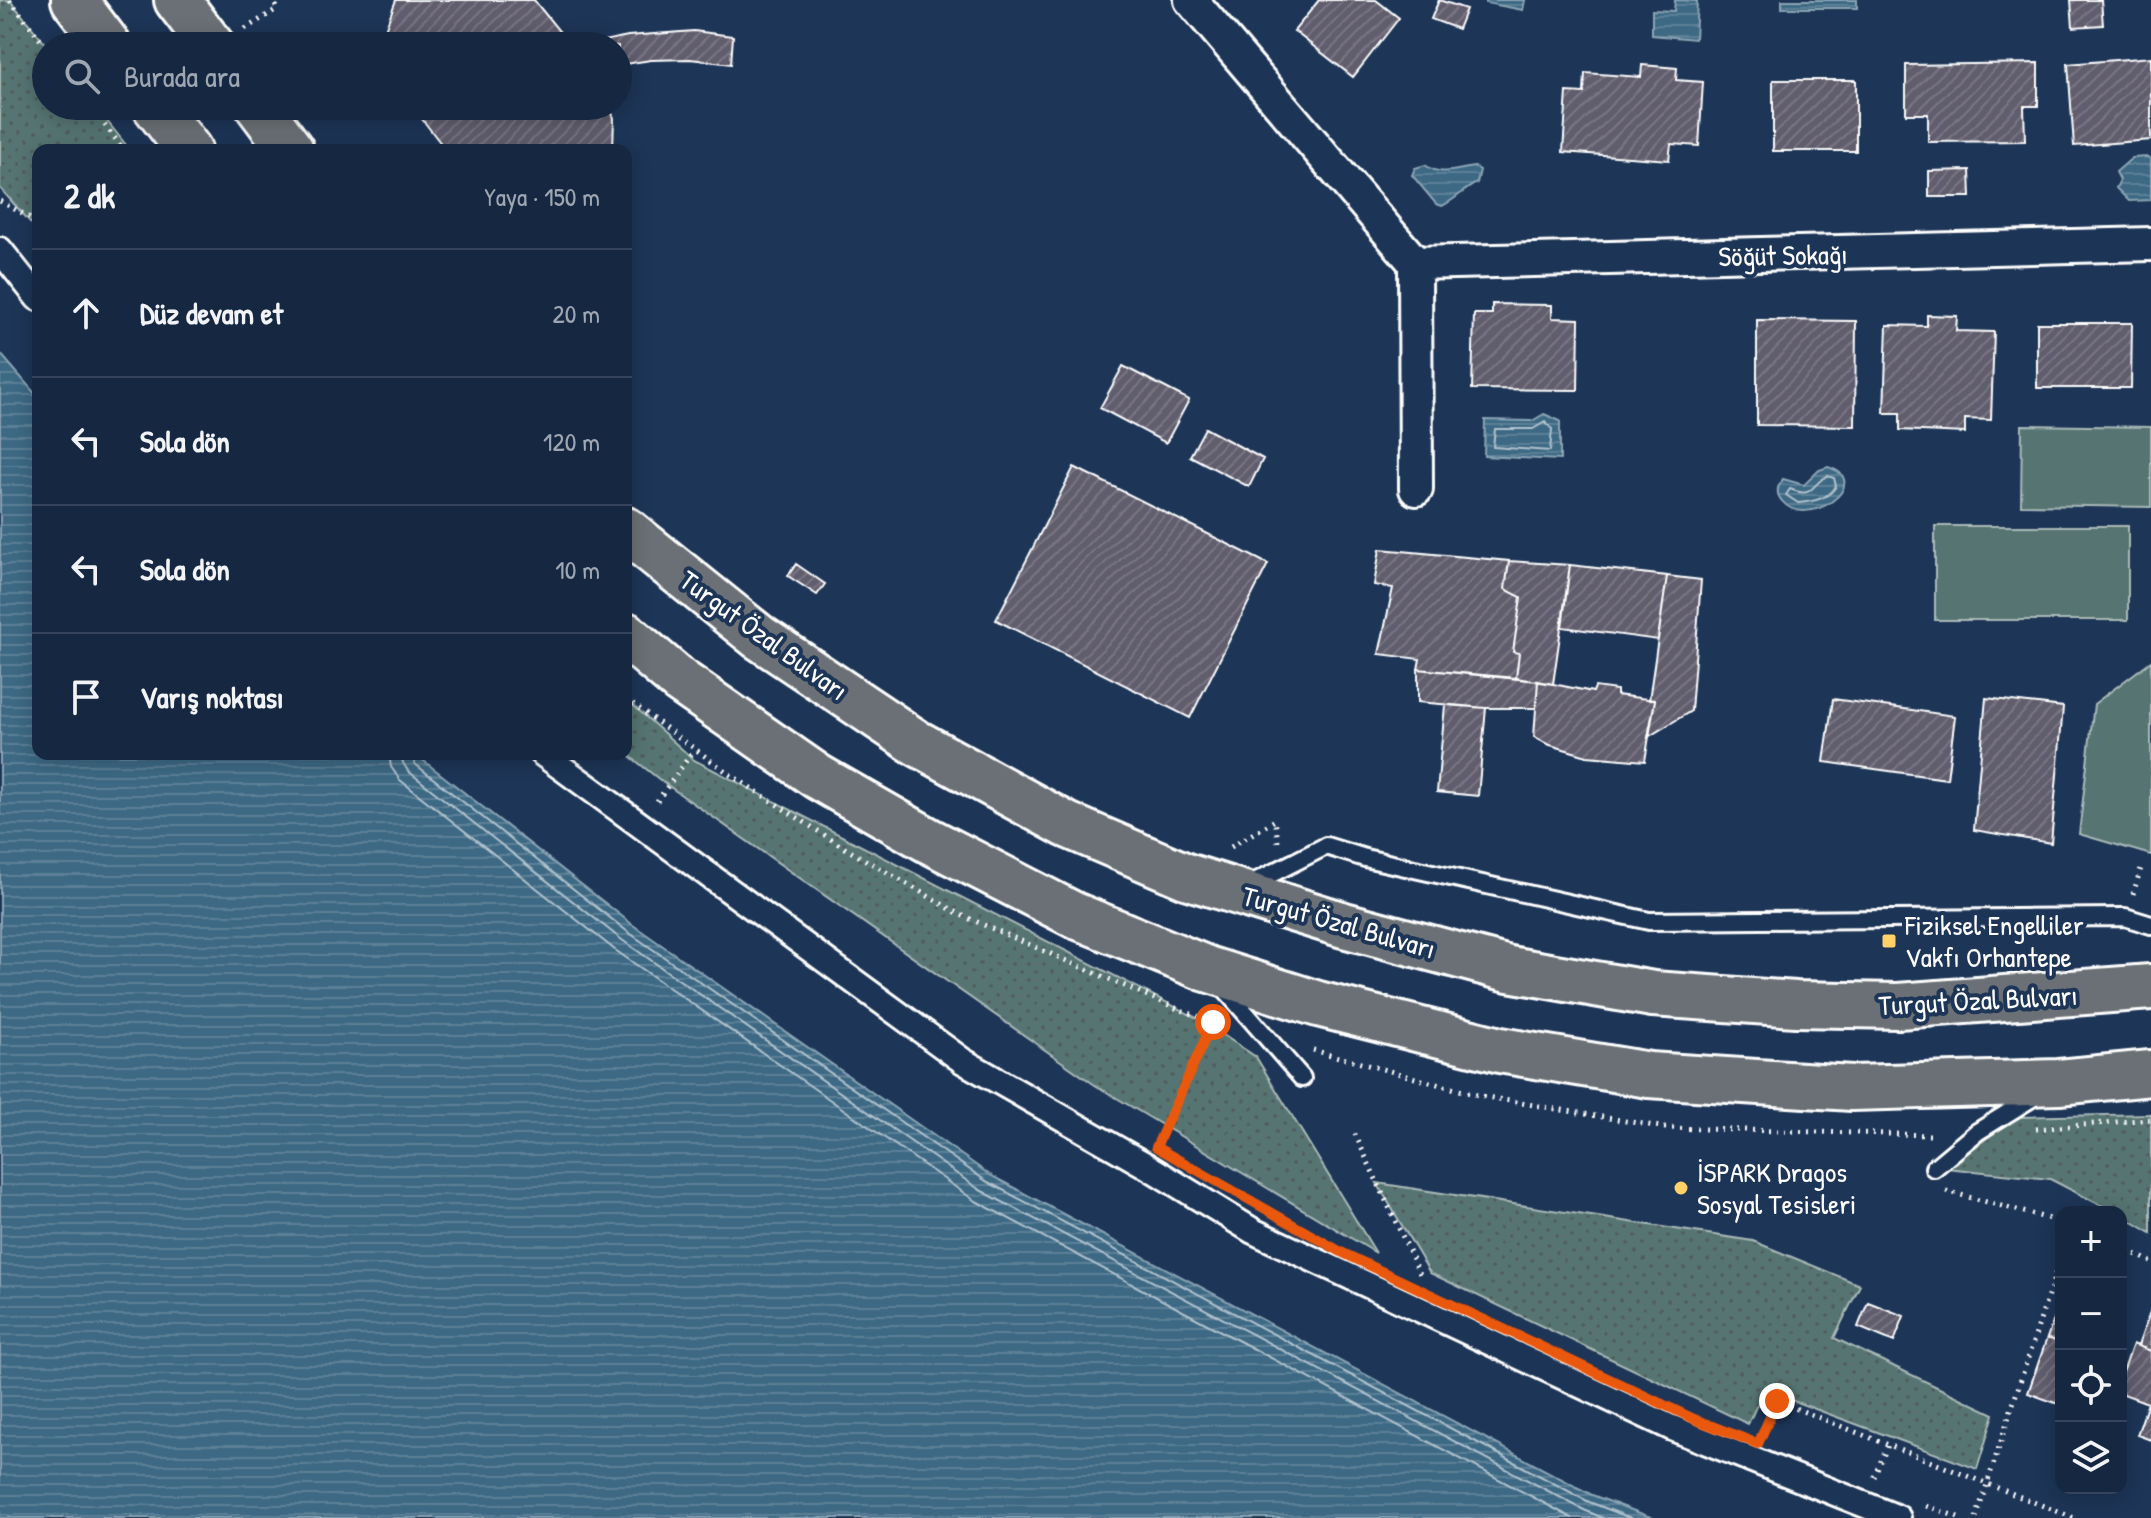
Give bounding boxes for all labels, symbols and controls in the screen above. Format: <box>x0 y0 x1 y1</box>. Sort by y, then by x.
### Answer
search box <box>32 32 632 120</box>
icon: search <box>60 54 104 98</box>
text: Burada ara <box>124 56 240 96</box>
text: 2 dk <box>64 173 115 219</box>
text: Yaya · 150 m <box>484 179 600 214</box>
street label: Söğüt Sokağı <box>1718 235 1848 275</box>
icon: ahead <box>64 291 108 335</box>
text: Düz devam et <box>140 293 283 333</box>
text: 20 m <box>553 296 600 331</box>
icon: left <box>64 419 108 463</box>
text: Sola dön <box>140 421 230 461</box>
text: 120 m <box>543 424 600 459</box>
icon: left <box>64 547 108 591</box>
text: Sola dön <box>140 549 230 589</box>
text: 10 m <box>555 552 600 587</box>
street label: Turgut Özal Bulvarı <box>672 561 856 709</box>
icon: arrive <box>64 675 108 719</box>
text: Varış noktası <box>140 677 284 717</box>
street label: Turgut Özal Bulvarı <box>1238 876 1440 968</box>
place label: Fiziksel Engelliler Vakfı Orhantepe <box>1904 906 2084 976</box>
marker: Fiziksel Engelliler Vakfı Orhantepe <box>1880 932 1898 950</box>
street label: Turgut Özal Bulvarı <box>1877 976 2079 1024</box>
route start <box>1195 1004 1231 1040</box>
place label: İSPARK Dragos Sosyal Tesisleri <box>1697 1153 1856 1223</box>
marker: İSPARK Dragos Sosyal Tesisleri <box>1672 1179 1690 1197</box>
map controls <box>2055 1206 2127 1494</box>
button: + <box>2055 1206 2127 1278</box>
button: − <box>2055 1278 2127 1350</box>
button: locate <box>2055 1350 2127 1422</box>
route end <box>1759 1383 1795 1419</box>
button: layers <box>2055 1422 2127 1494</box>

